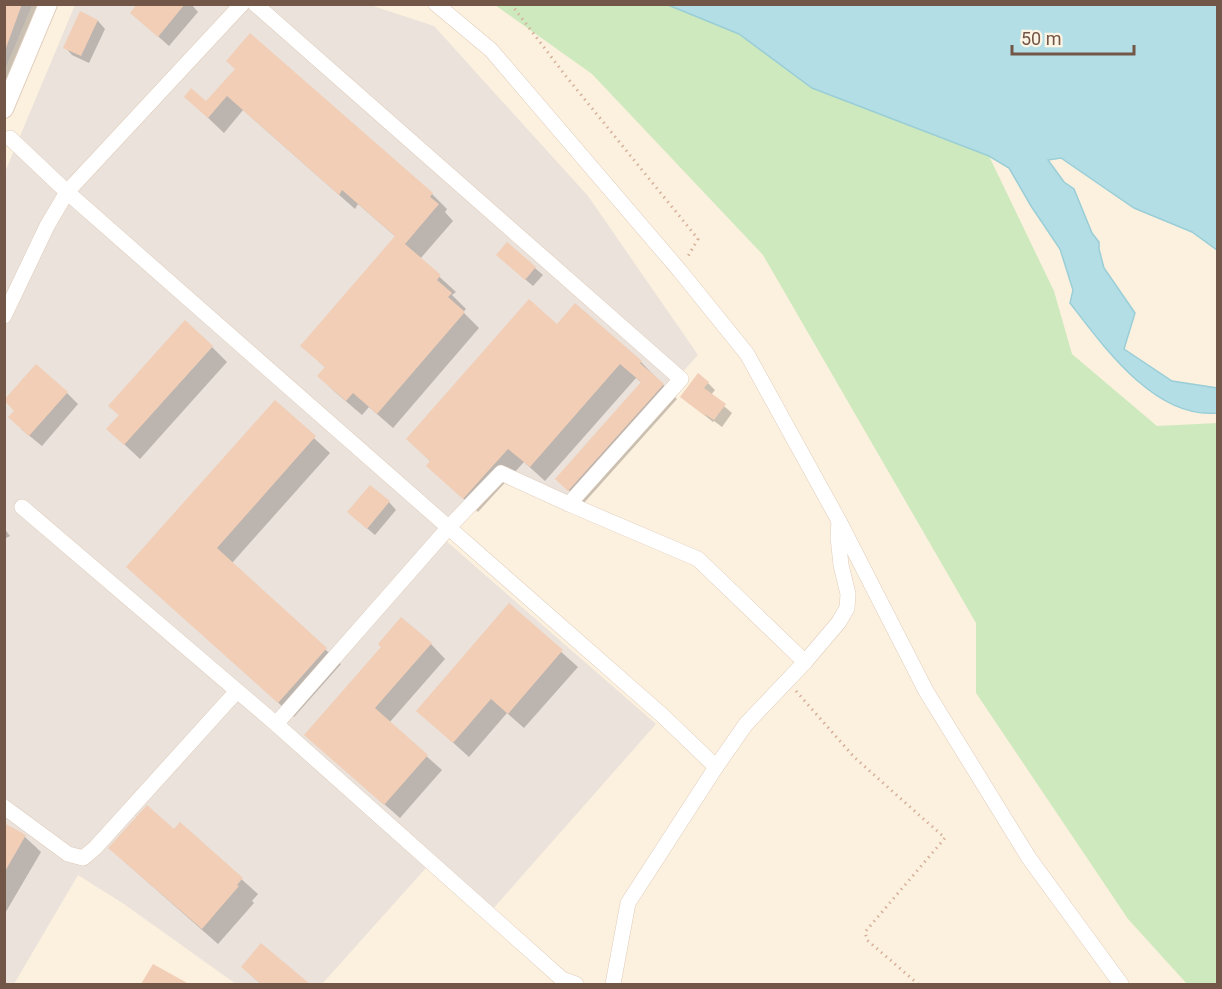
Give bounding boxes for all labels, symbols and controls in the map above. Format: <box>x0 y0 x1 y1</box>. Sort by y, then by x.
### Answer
scale bar <box>1012 18 1134 56</box>
text: 50 m <box>1021 28 1061 49</box>

